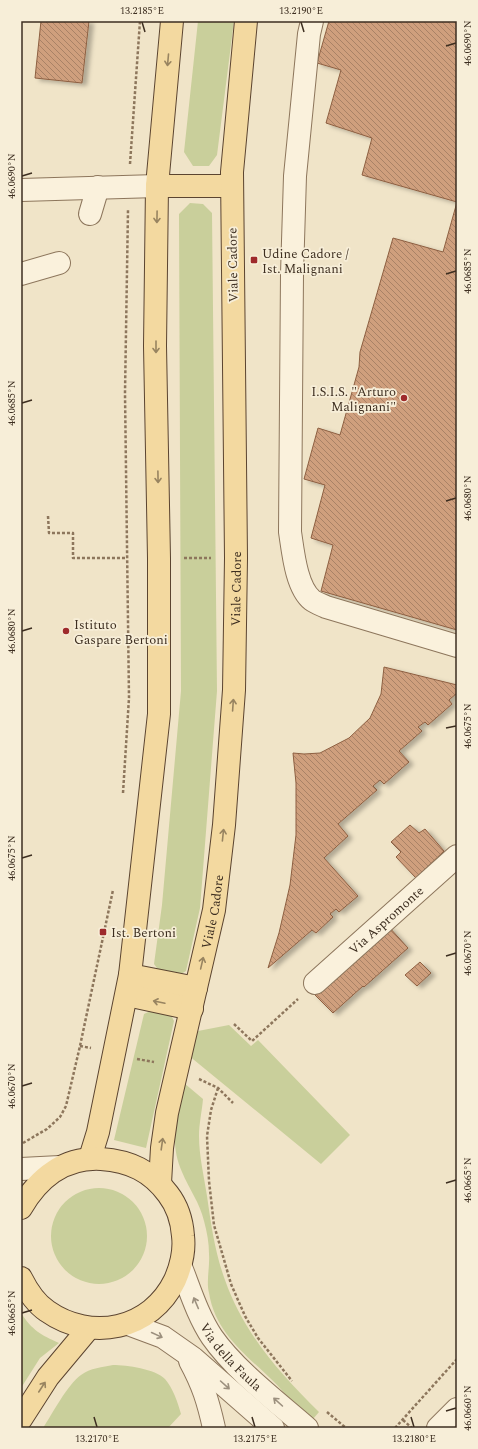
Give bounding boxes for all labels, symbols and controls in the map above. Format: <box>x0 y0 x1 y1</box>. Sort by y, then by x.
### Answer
text: 13.2185°E <box>120 3 164 19</box>
text: 13.2190°E <box>279 3 323 19</box>
text: 46.0690°N <box>460 20 476 66</box>
one-way arrow <box>164 53 172 66</box>
text: 46.0690°N <box>4 153 20 199</box>
one-way arrow <box>153 210 161 223</box>
street label: Viale Cadore <box>222 227 244 303</box>
place label: Udine Cadore / Ist. Malignani <box>262 244 349 279</box>
text: 46.0685°N <box>460 248 476 294</box>
marker: Udine Cadore / Ist. Malignani <box>249 255 259 265</box>
one-way arrow <box>152 340 160 353</box>
text: 46.0685°N <box>4 380 20 426</box>
place label: I.S.I.S. "Arturo Malignani" <box>311 382 396 417</box>
marker: I.S.I.S. "Arturo Malignani" <box>399 393 409 403</box>
one-way arrow <box>154 470 162 483</box>
text: 46.0680°N <box>460 475 476 521</box>
street label: Viale Cadore <box>226 551 247 626</box>
text: 46.0680°N <box>4 608 20 654</box>
place label: Istituto Gaspare Bertoni <box>74 615 168 650</box>
marker: Istituto Gaspare Bertoni <box>61 626 71 636</box>
one-way arrow <box>229 699 236 712</box>
text: 46.0675°N <box>460 703 476 749</box>
one-way arrow <box>219 828 226 841</box>
text: 46.0675°N <box>4 835 20 881</box>
street label: Viale Cadore <box>196 873 229 951</box>
street label: Via Aspromonte <box>344 881 428 959</box>
place label: Ist. Bertoni <box>111 923 176 943</box>
marker: Ist. Bertoni <box>98 927 108 937</box>
text: 46.0670°N <box>460 930 476 976</box>
one-way arrow <box>199 957 207 970</box>
one-way arrow <box>153 997 166 1005</box>
text: 46.0670°N <box>4 1063 20 1109</box>
one-way arrow <box>159 1138 166 1151</box>
text: 46.0665°N <box>460 1157 476 1203</box>
text: 46.0665°N <box>4 1290 20 1336</box>
one-way arrow <box>192 1298 199 1310</box>
street label: Via della Faula <box>194 1319 267 1397</box>
one-way arrow <box>151 1332 163 1339</box>
one-way arrow <box>219 1381 230 1390</box>
one-way arrow <box>38 1382 46 1393</box>
text: 46.0660°N <box>460 1385 476 1431</box>
one-way arrow <box>272 1398 283 1407</box>
text: 13.2170°E <box>75 1431 119 1447</box>
text: 13.2175°E <box>233 1431 277 1447</box>
text: 13.2180°E <box>392 1431 436 1447</box>

